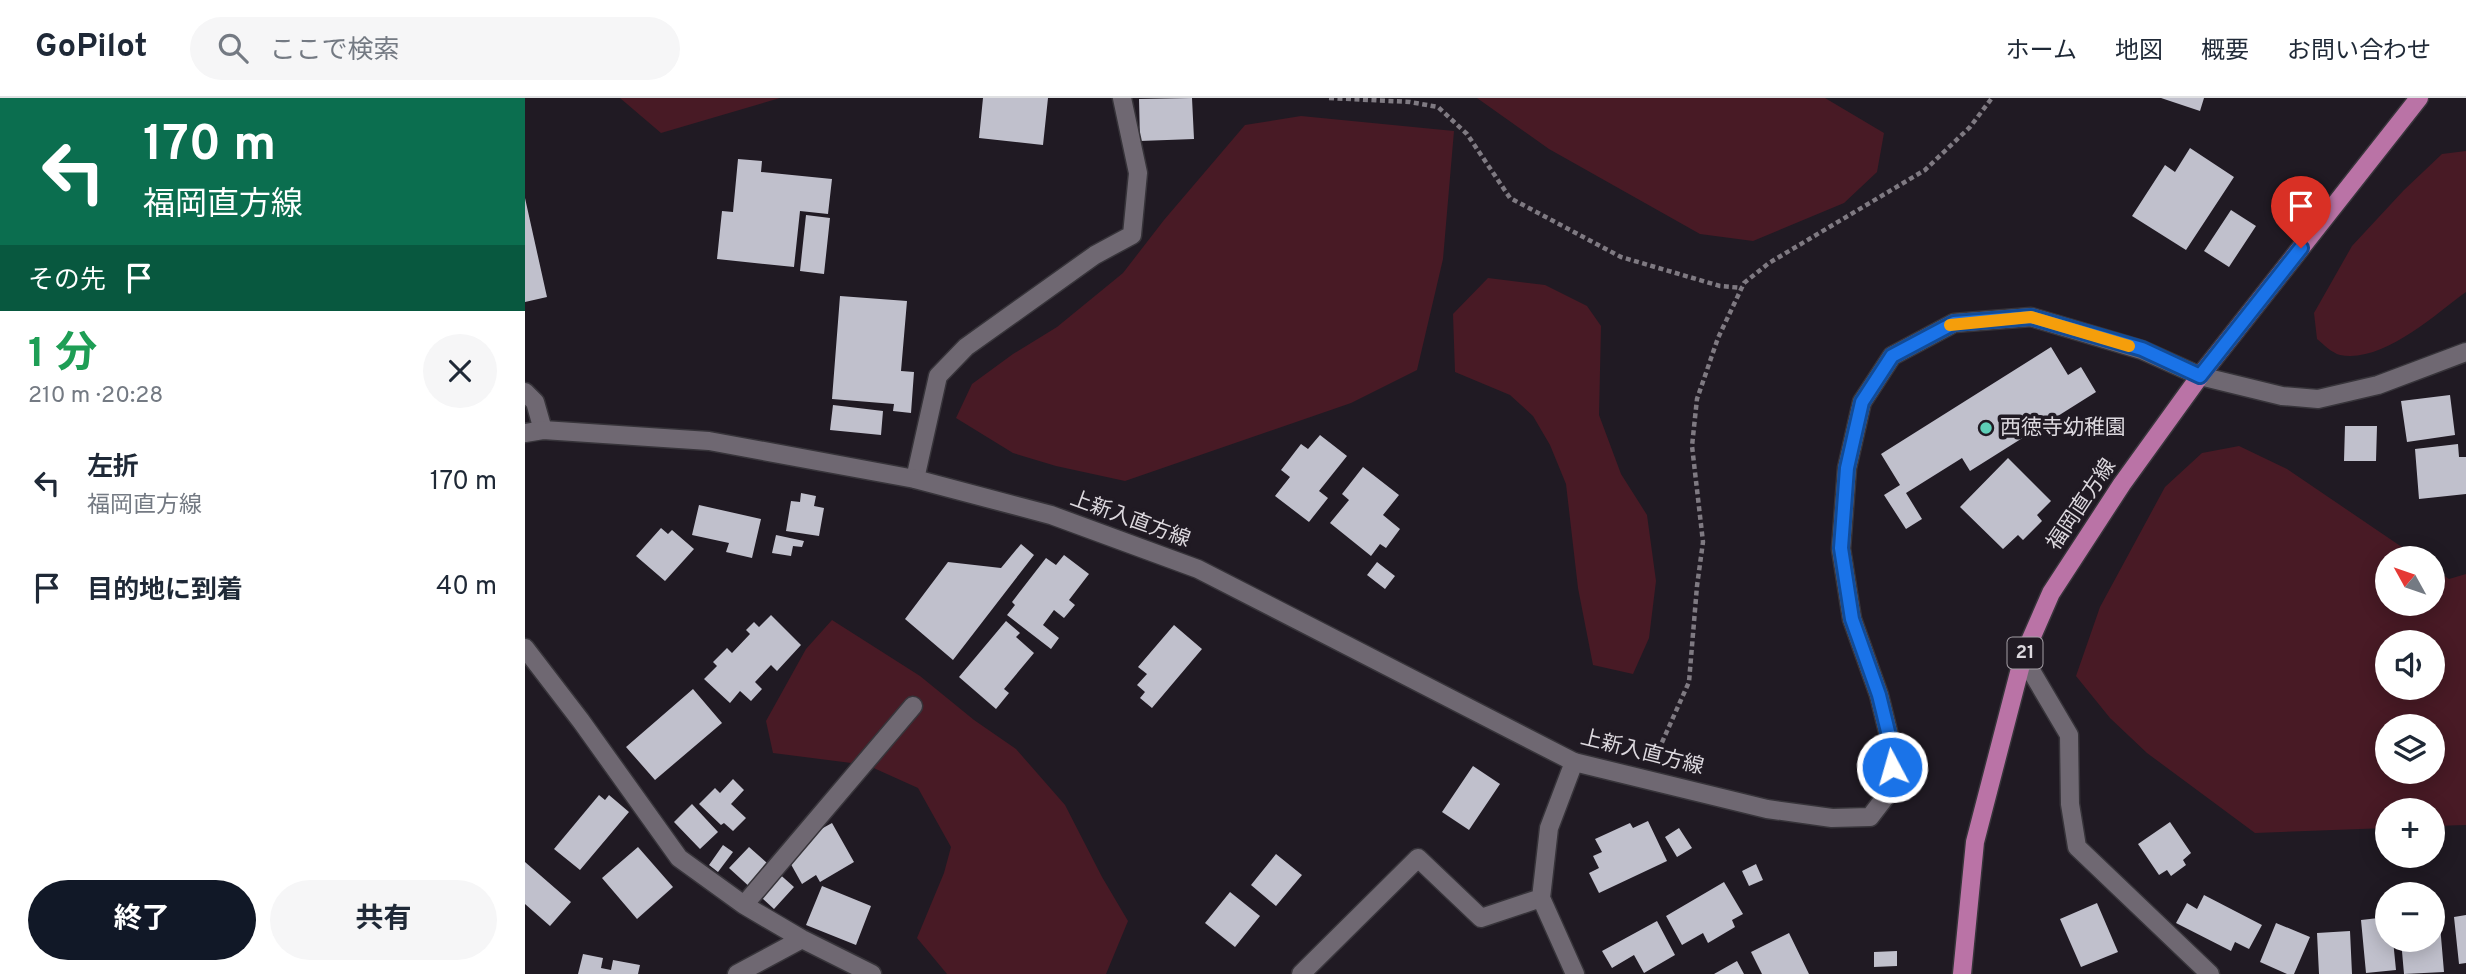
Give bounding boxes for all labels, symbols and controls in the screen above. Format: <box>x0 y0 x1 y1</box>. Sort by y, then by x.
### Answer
search box <box>190 17 680 80</box>
text: GoPilot <box>35 27 148 69</box>
icon: search <box>214 29 252 67</box>
text: ここで検索 <box>270 35 400 68</box>
text: ホーム <box>2006 37 2077 67</box>
text: 地図 <box>2115 37 2163 67</box>
text: 概要 <box>2201 37 2249 67</box>
text: お問い合わせ <box>2287 37 2431 67</box>
text: 170 m <box>143 116 276 178</box>
icon: left <box>28 126 119 217</box>
pin <box>2271 176 2331 248</box>
text: 福岡直方線 <box>143 186 303 226</box>
icon: arrive <box>2282 187 2320 225</box>
icon: arrive <box>120 259 158 297</box>
text: その先 <box>28 265 106 298</box>
text: 1 分 <box>28 329 97 382</box>
button: close <box>423 334 497 408</box>
text: 210 m · 20:28 <box>28 382 163 411</box>
place label: 西徳寺幼稚園 <box>2000 415 2126 442</box>
marker: 西徳寺幼稚園 <box>1978 420 1994 436</box>
text: 左折 <box>87 452 139 485</box>
street label: 福岡直方線 <box>2041 454 2123 556</box>
icon: left <box>28 464 66 502</box>
text: 170 m <box>430 466 497 499</box>
street label: 上新入直方線 <box>1066 486 1194 554</box>
text: 福岡直方線 <box>87 492 202 521</box>
north arrow <box>2375 546 2445 616</box>
map controls <box>2375 546 2445 952</box>
icon: arrive <box>28 569 66 607</box>
text: 40 m <box>436 571 497 604</box>
text: 目的地に到着 <box>87 575 243 608</box>
button: sound <box>2375 630 2445 700</box>
road number: 21 <box>2007 638 2043 668</box>
button: layers <box>2375 714 2445 784</box>
street label: 上新入直方線 <box>1578 725 1706 781</box>
position arrow <box>1855 730 1929 804</box>
button: + <box>2375 798 2445 868</box>
button: 終了 <box>28 880 256 960</box>
button: 共有 <box>270 880 497 960</box>
button: − <box>2375 882 2445 952</box>

